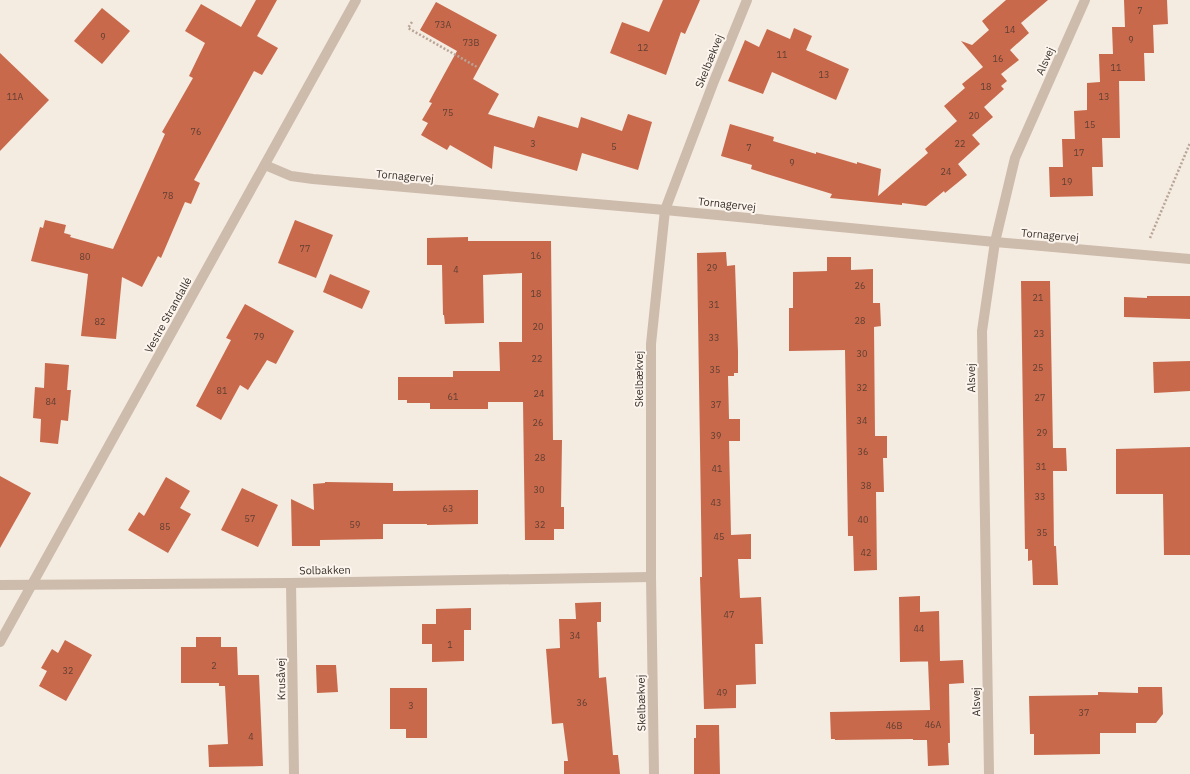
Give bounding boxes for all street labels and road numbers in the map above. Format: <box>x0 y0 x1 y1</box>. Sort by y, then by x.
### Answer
street label: Skelbækvej <box>692 32 726 90</box>
street label: Alsvej <box>1033 45 1057 77</box>
street label: Tornagervej <box>376 167 434 185</box>
street label: Tornagervej <box>697 194 757 214</box>
street label: Tornagervej <box>1021 226 1079 244</box>
street label: Vestre Strandallé <box>141 275 195 355</box>
street label: Skelbækvej <box>632 351 646 407</box>
street label: Alsvej <box>964 363 978 393</box>
street label: Solbakken <box>299 563 351 577</box>
street label: Krusåvej <box>274 658 288 700</box>
street label: Skelbækvej <box>634 675 648 731</box>
street label: Alsvej <box>969 687 983 717</box>

